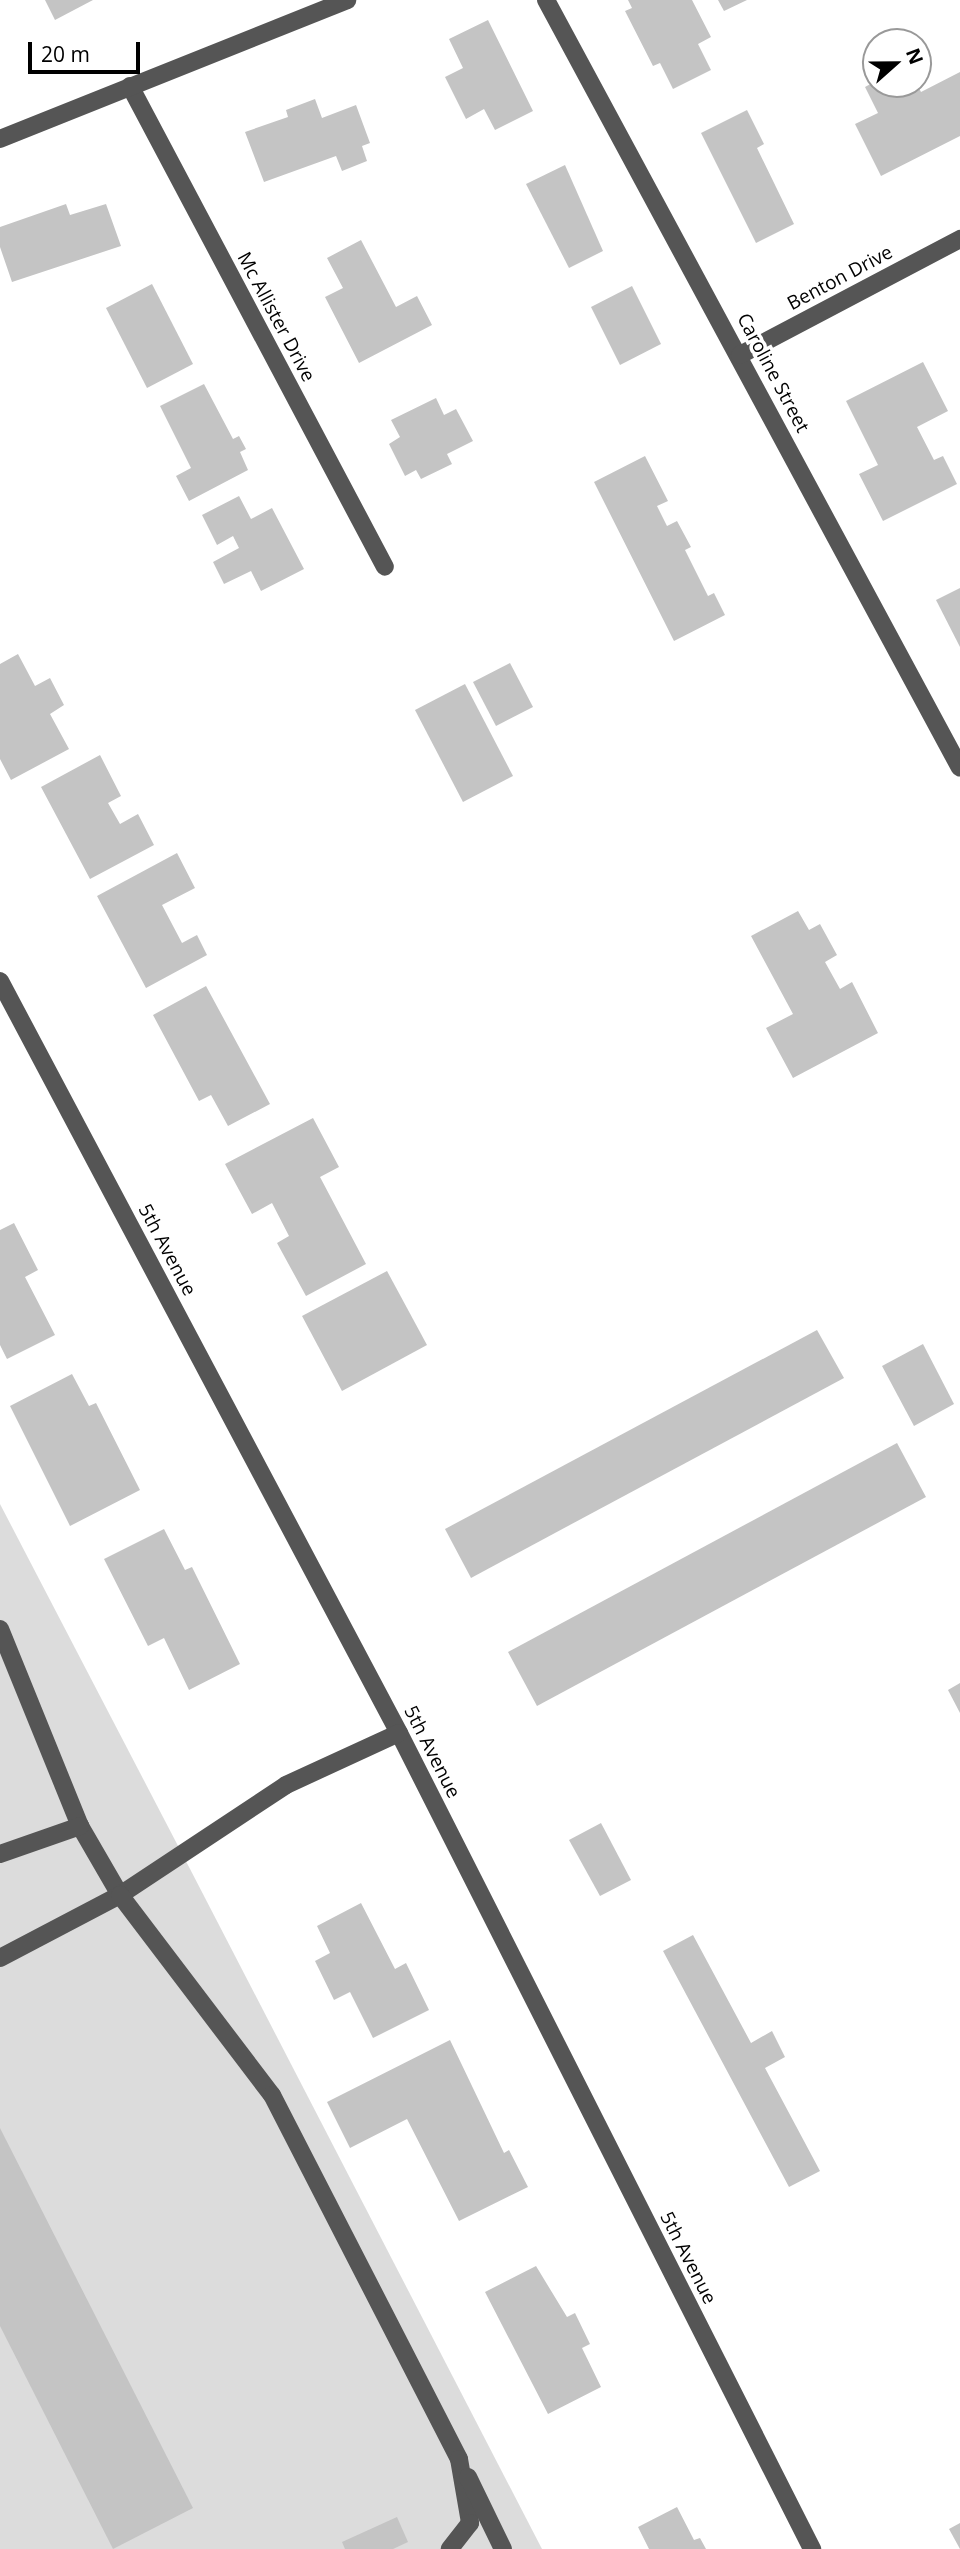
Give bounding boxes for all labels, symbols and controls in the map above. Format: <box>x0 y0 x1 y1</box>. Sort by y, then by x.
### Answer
scale bar <box>32 28 144 72</box>
north arrow <box>862 28 932 98</box>
text: 20 m <box>41 40 90 68</box>
text: N <box>900 44 930 68</box>
street label: Benton Drive <box>783 241 897 315</box>
street label: Mc Allister Drive <box>232 248 320 386</box>
street label: Caroline Street <box>732 310 814 436</box>
street label: 5th Avenue <box>133 1200 201 1300</box>
street label: 5th Avenue <box>399 1702 465 1802</box>
street label: 5th Avenue <box>655 2208 721 2308</box>

